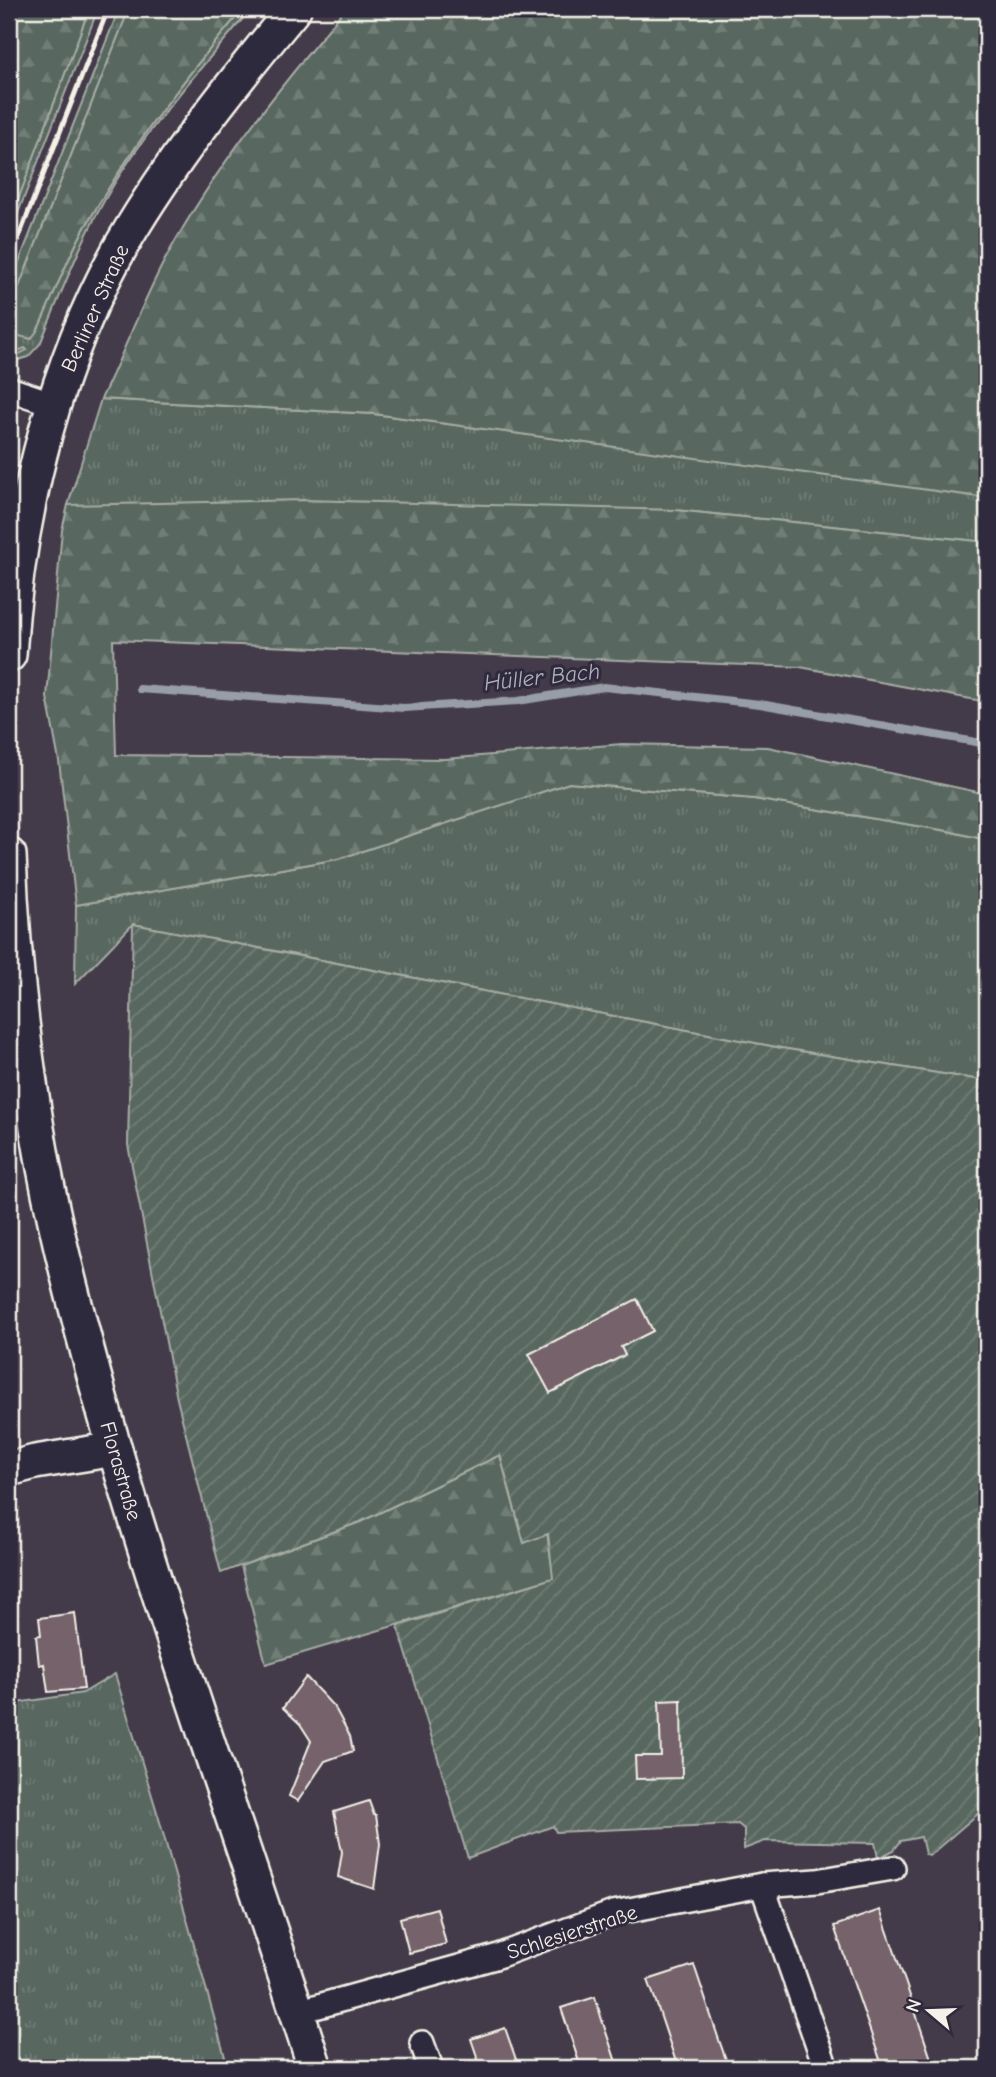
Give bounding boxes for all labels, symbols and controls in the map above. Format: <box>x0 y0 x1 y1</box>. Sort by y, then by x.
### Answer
street label: Berliner Straße <box>56 241 134 375</box>
water label: Hüller Bach <box>483 657 601 697</box>
street label: Florastraße <box>95 1419 147 1523</box>
street label: Schlesierstraße <box>504 1900 640 1964</box>
north arrow <box>894 1976 964 2046</box>
text: N <box>901 1996 926 2015</box>

